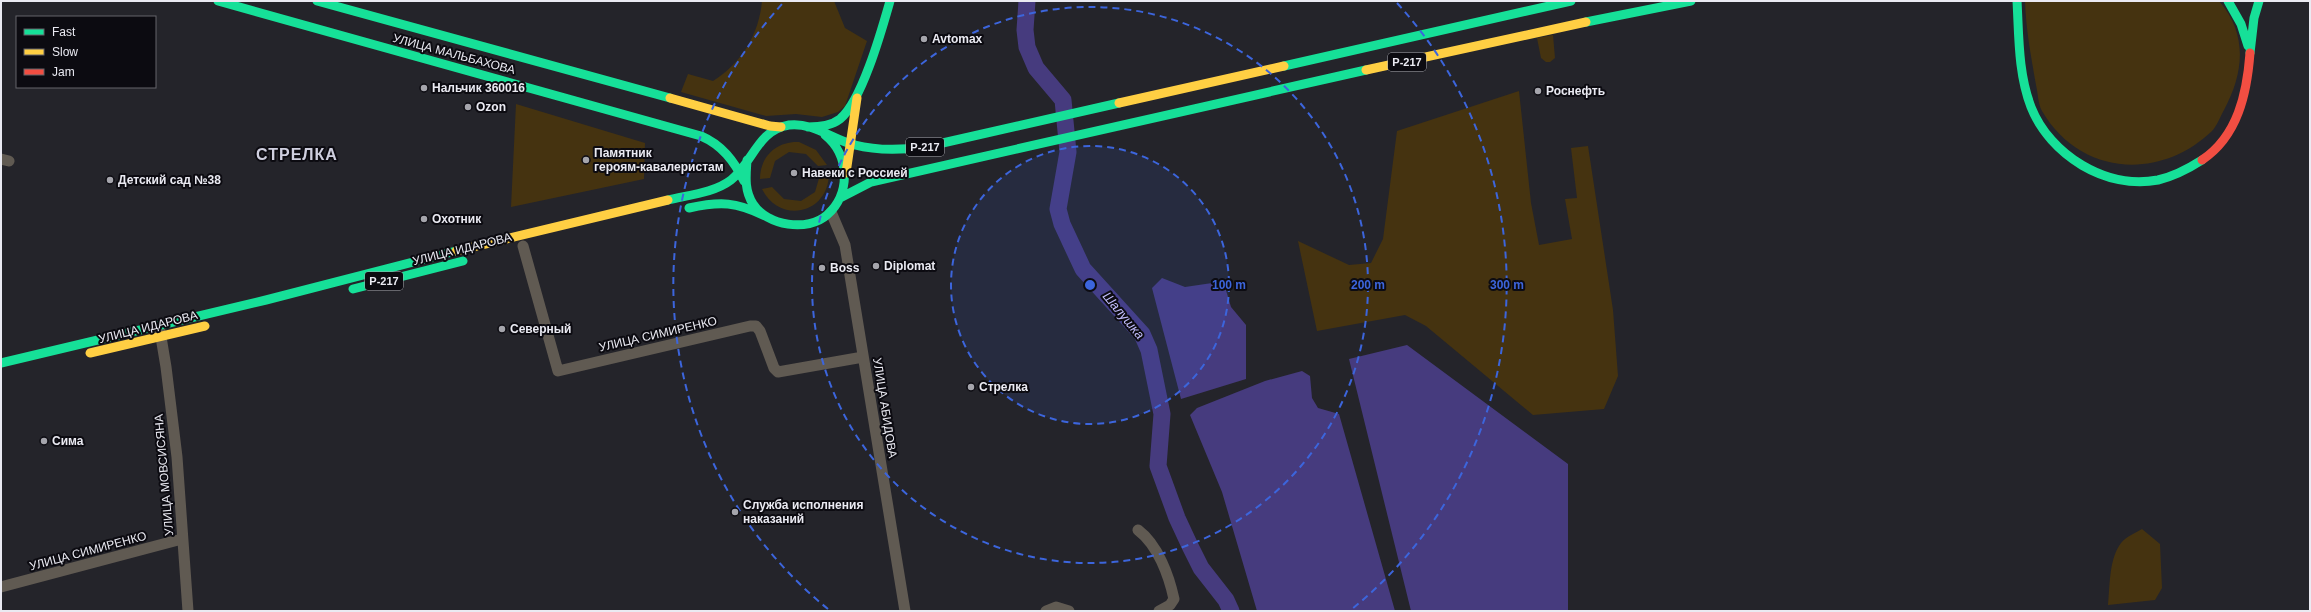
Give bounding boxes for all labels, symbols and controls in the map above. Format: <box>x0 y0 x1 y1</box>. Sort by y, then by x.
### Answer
legend <box>16 16 156 88</box>
text: Fast <box>52 25 76 39</box>
street label: УЛИЦА МАЛЬБАХОВА <box>391 31 517 77</box>
place label: Avtomax <box>932 32 983 46</box>
marker: Avtomax <box>919 34 929 44</box>
text: Slow <box>52 45 78 59</box>
road number: Р-217 <box>1388 53 1426 71</box>
text: Jam <box>52 65 75 79</box>
place label: Нальчик 360016 <box>432 81 525 95</box>
marker: Нальчик 360016 <box>419 83 429 93</box>
place label: Роснефть <box>1546 84 1605 98</box>
marker: Роснефть <box>1533 86 1543 96</box>
place label: Ozon <box>476 100 506 114</box>
marker: Ozon <box>463 102 473 112</box>
road number: Р-217 <box>906 138 944 156</box>
district label: СТРЕЛКА <box>256 146 338 163</box>
place label: Памятник героям-кавалеристам <box>594 146 724 174</box>
marker: Памятник героям-кавалеристам <box>581 155 591 165</box>
place label: Навеки с Россией <box>802 166 908 180</box>
marker: Навеки с Россией <box>789 168 799 178</box>
place label: Детский сад №38 <box>118 173 221 187</box>
marker: Детский сад №38 <box>105 175 115 185</box>
place label: Охотник <box>432 212 482 226</box>
marker: Охотник <box>419 214 429 224</box>
street label: УЛИЦА ИДАРОВА <box>411 230 513 268</box>
place label: Diplomat <box>884 259 935 273</box>
place label: Boss <box>830 261 860 275</box>
marker: Diplomat <box>871 261 881 271</box>
marker: Boss <box>817 263 827 273</box>
road number: Р-217 <box>365 272 403 290</box>
centre of rings <box>1083 278 1097 292</box>
text: 100 m <box>1212 278 1246 292</box>
text: 200 m <box>1351 278 1385 292</box>
text: 300 m <box>1490 278 1524 292</box>
water label: Шалушка <box>1100 289 1148 342</box>
street label: УЛИЦА ИДАРОВА <box>97 308 199 346</box>
street label: УЛИЦА СИМИРЕНКО <box>598 314 718 354</box>
place label: Северный <box>510 322 571 336</box>
marker: Северный <box>497 324 507 334</box>
street label: УЛИЦА АБИДОВА <box>870 357 900 459</box>
place label: Стрелка <box>979 380 1028 394</box>
marker: Стрелка <box>966 382 976 392</box>
street label: УЛИЦА МОВСИСЯНА <box>152 414 176 536</box>
place label: Сима <box>52 434 84 448</box>
marker: Сима <box>39 436 49 446</box>
place label: Служба исполнения наказаний <box>743 498 863 526</box>
marker: Служба исполнения наказаний <box>730 507 740 517</box>
street label: УЛИЦА СИМИРЕНКО <box>28 529 148 573</box>

